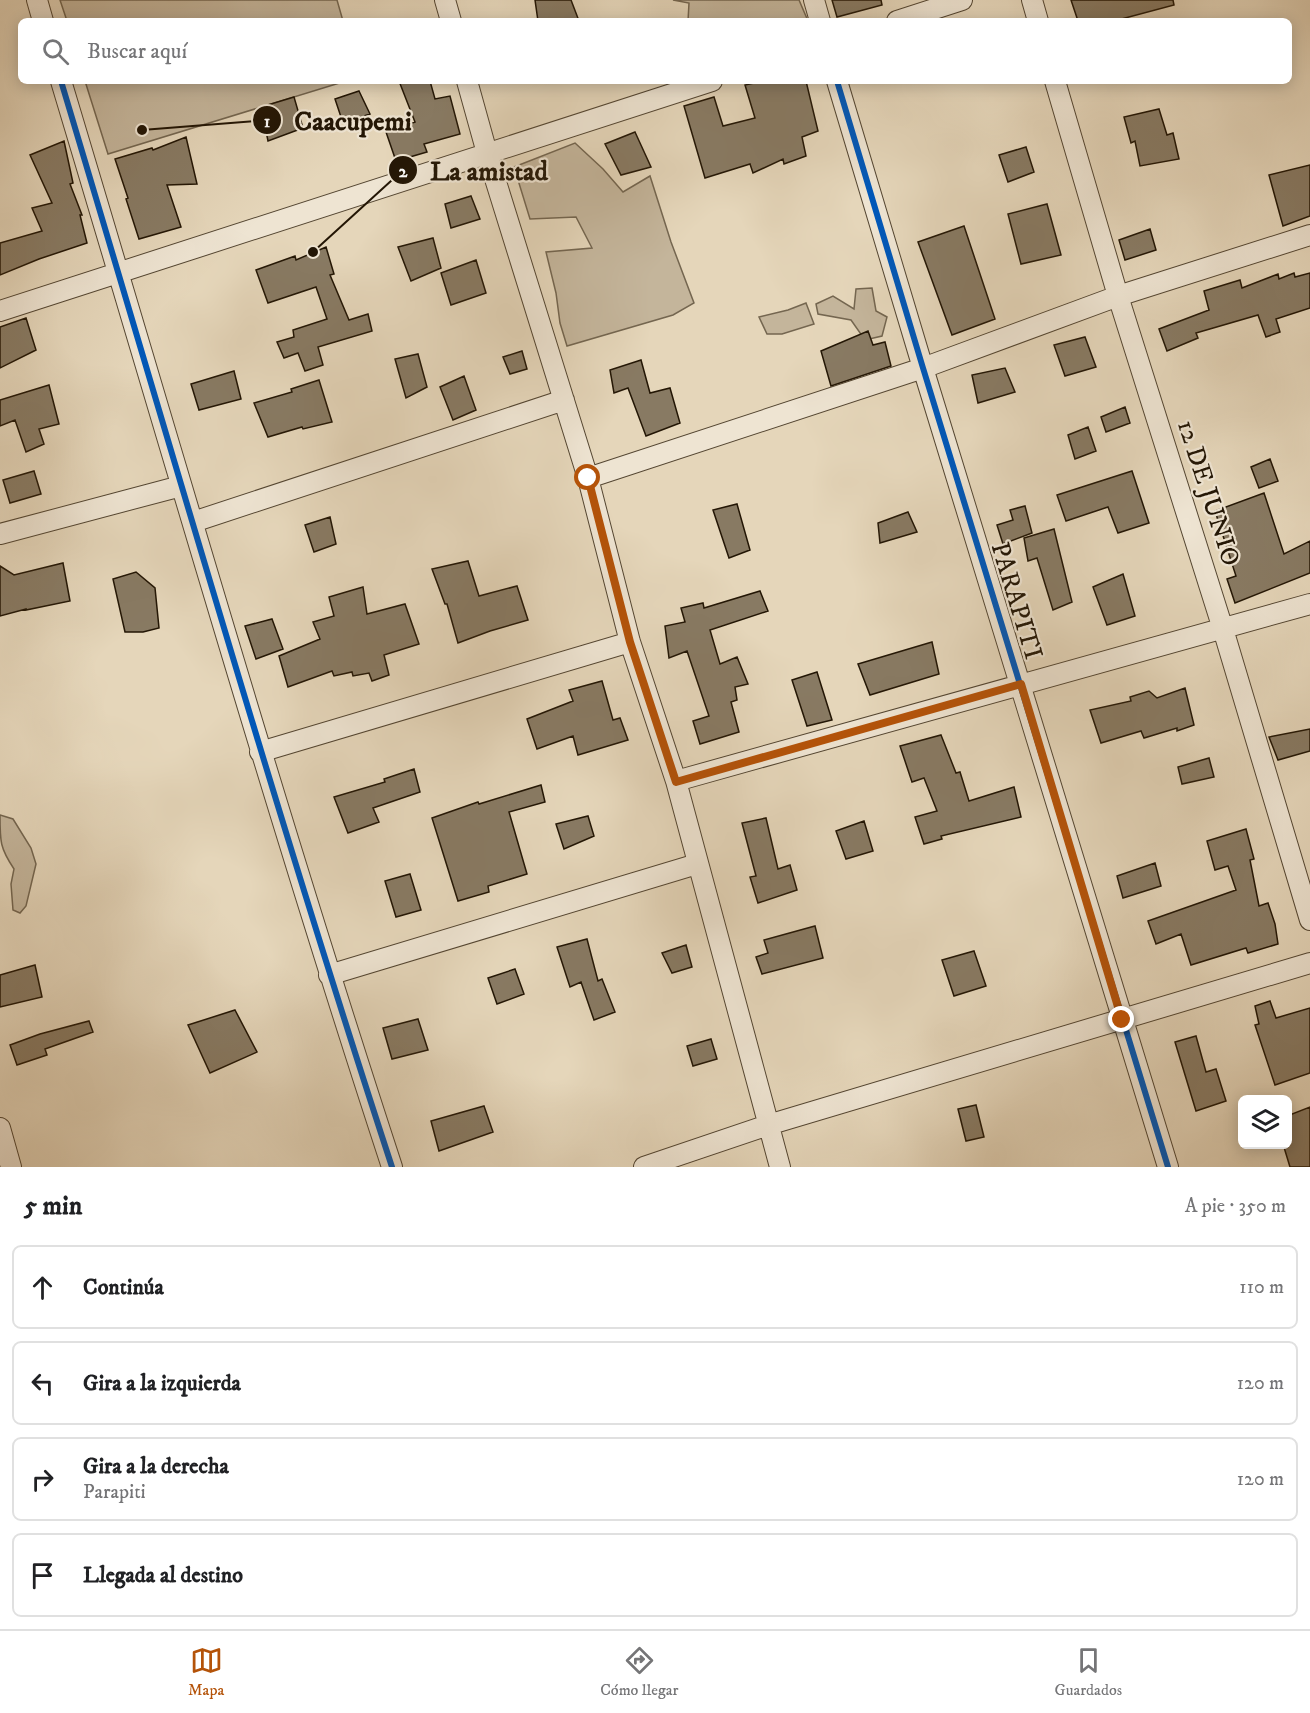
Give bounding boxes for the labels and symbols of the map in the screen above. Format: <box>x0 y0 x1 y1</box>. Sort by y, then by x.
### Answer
callout: Caacupemi <box>252 98 424 143</box>
text: Caacupemi <box>294 105 412 139</box>
text: 1 <box>264 111 271 133</box>
callout: La amistad <box>388 148 560 193</box>
text: La amistad <box>430 155 549 189</box>
text: 2 <box>399 161 409 183</box>
street label: 12 DE JUNIO <box>1169 416 1247 570</box>
route start <box>574 464 600 490</box>
street label: PARAPITI <box>983 538 1049 664</box>
route end <box>1108 1006 1134 1032</box>

